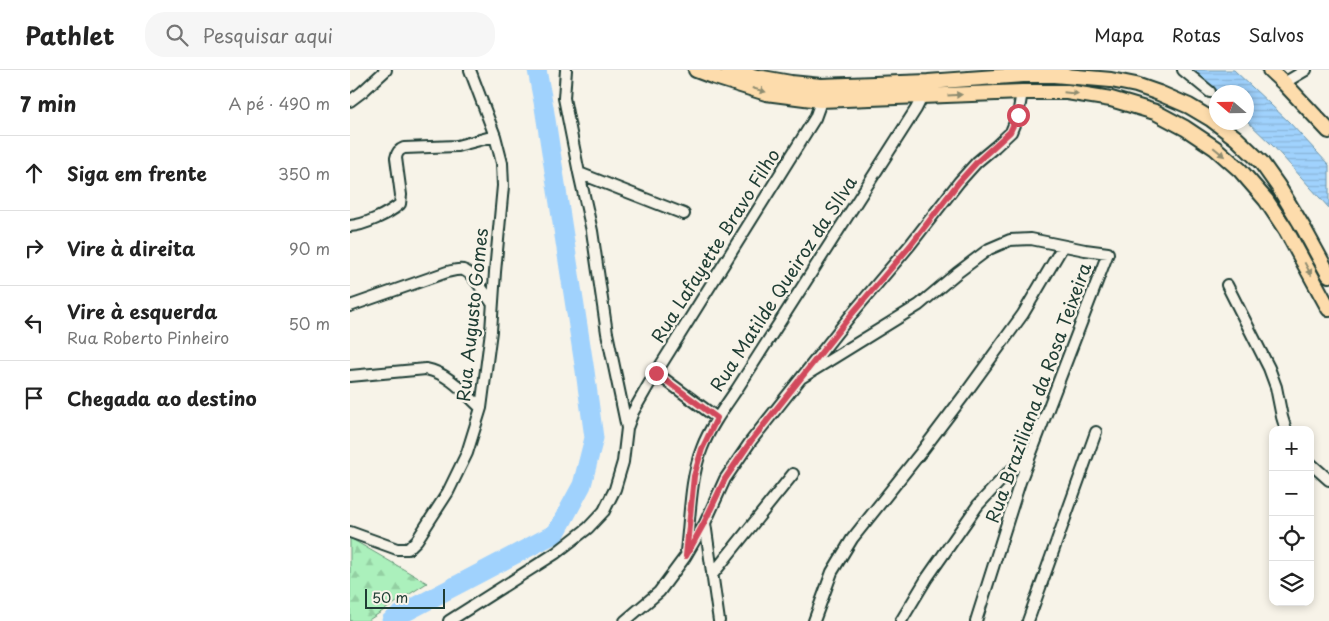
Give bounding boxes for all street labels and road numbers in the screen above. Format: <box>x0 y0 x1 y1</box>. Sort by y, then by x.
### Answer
street label: Rua Lafayette Bravo Filho <box>644 143 786 348</box>
street label: Rua Matilde Queiroz da SIlva <box>703 170 863 396</box>
street label: Rua Augusto Gomes <box>449 227 494 403</box>
street label: Rua Braziliana da Rosa Teixeira <box>978 258 1098 526</box>

